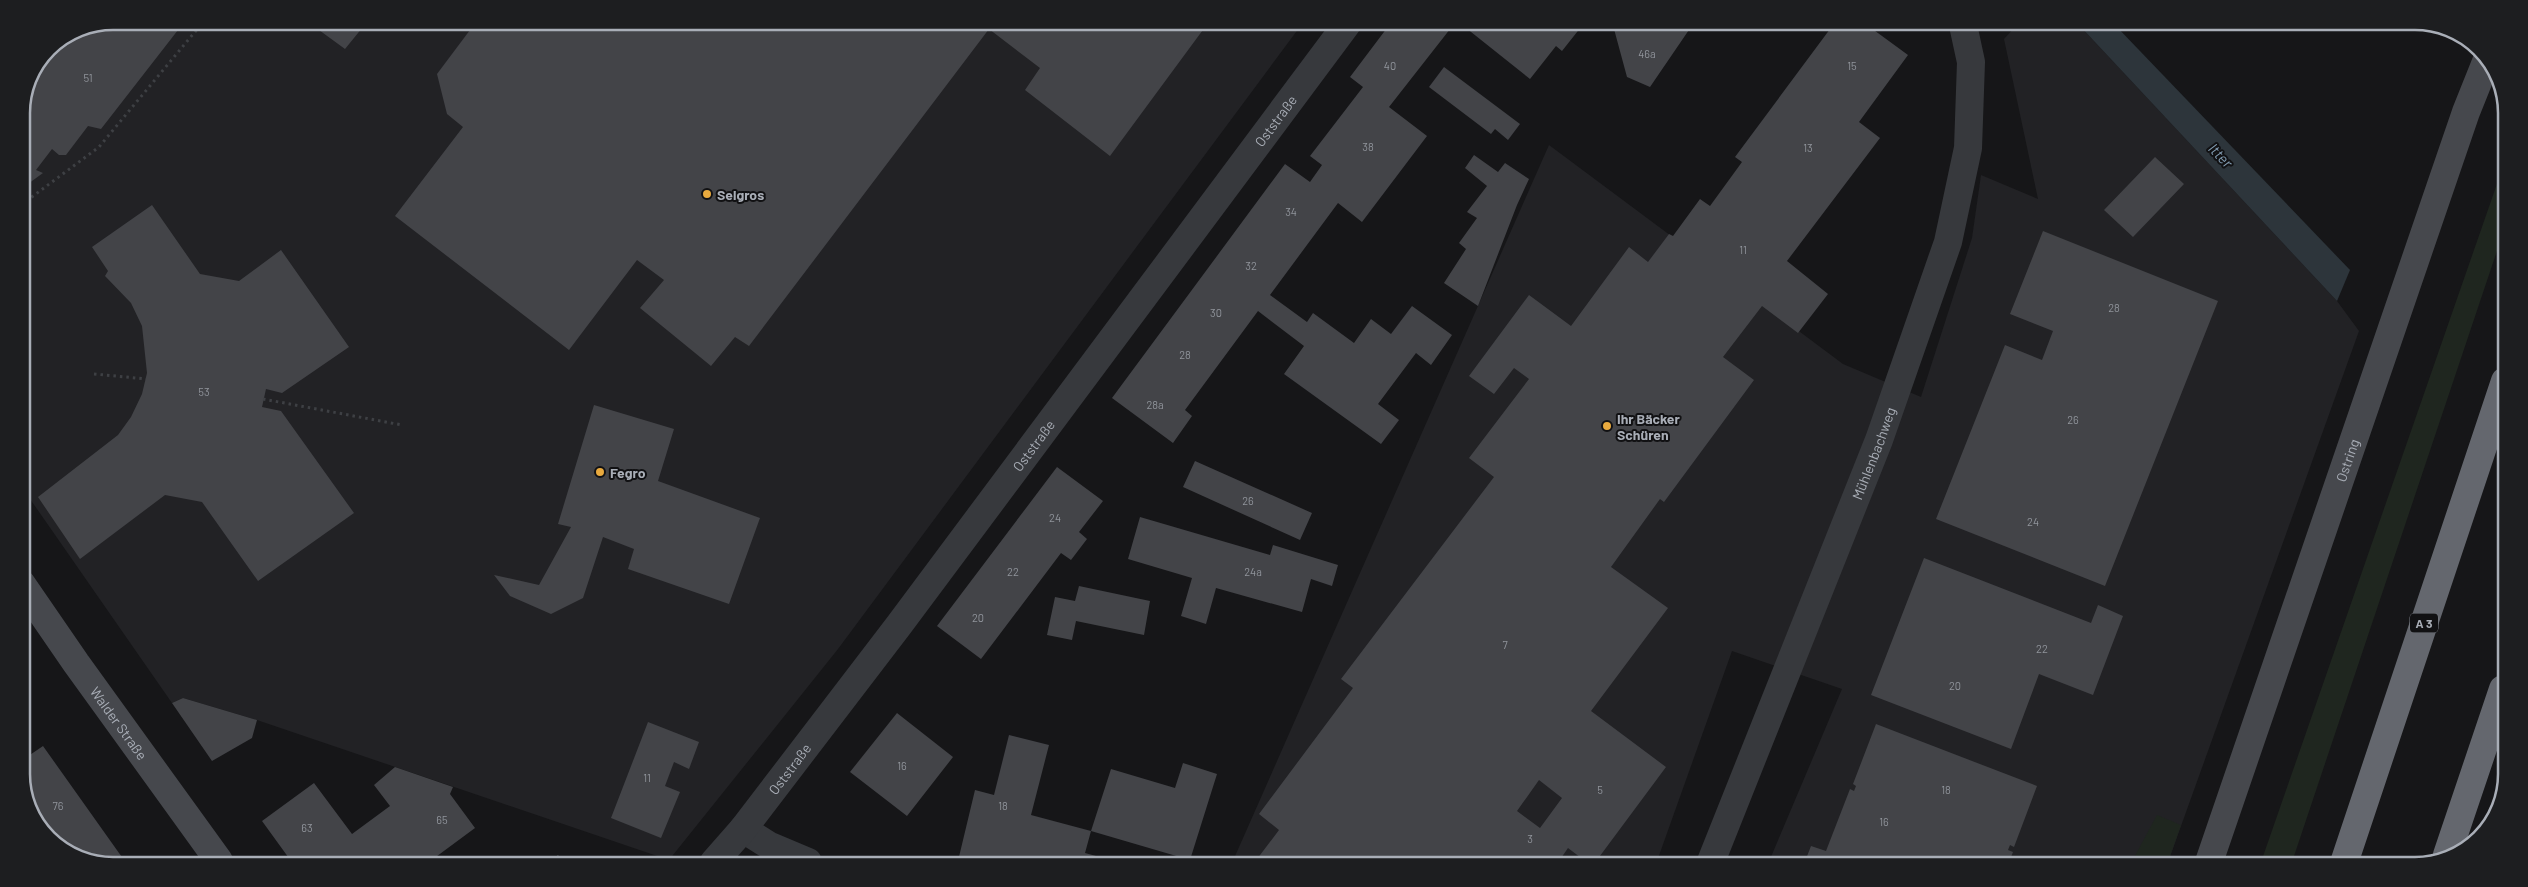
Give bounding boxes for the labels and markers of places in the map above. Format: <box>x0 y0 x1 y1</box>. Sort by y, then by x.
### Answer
place label: Selgros <box>717 186 764 203</box>
marker: Selgros <box>701 188 713 200</box>
place label: Ihr Bäcker Schüren <box>1617 410 1680 443</box>
marker: Ihr Bäcker Schüren <box>1601 420 1613 432</box>
place label: Fegro <box>610 464 646 481</box>
marker: Fegro <box>594 466 606 478</box>

